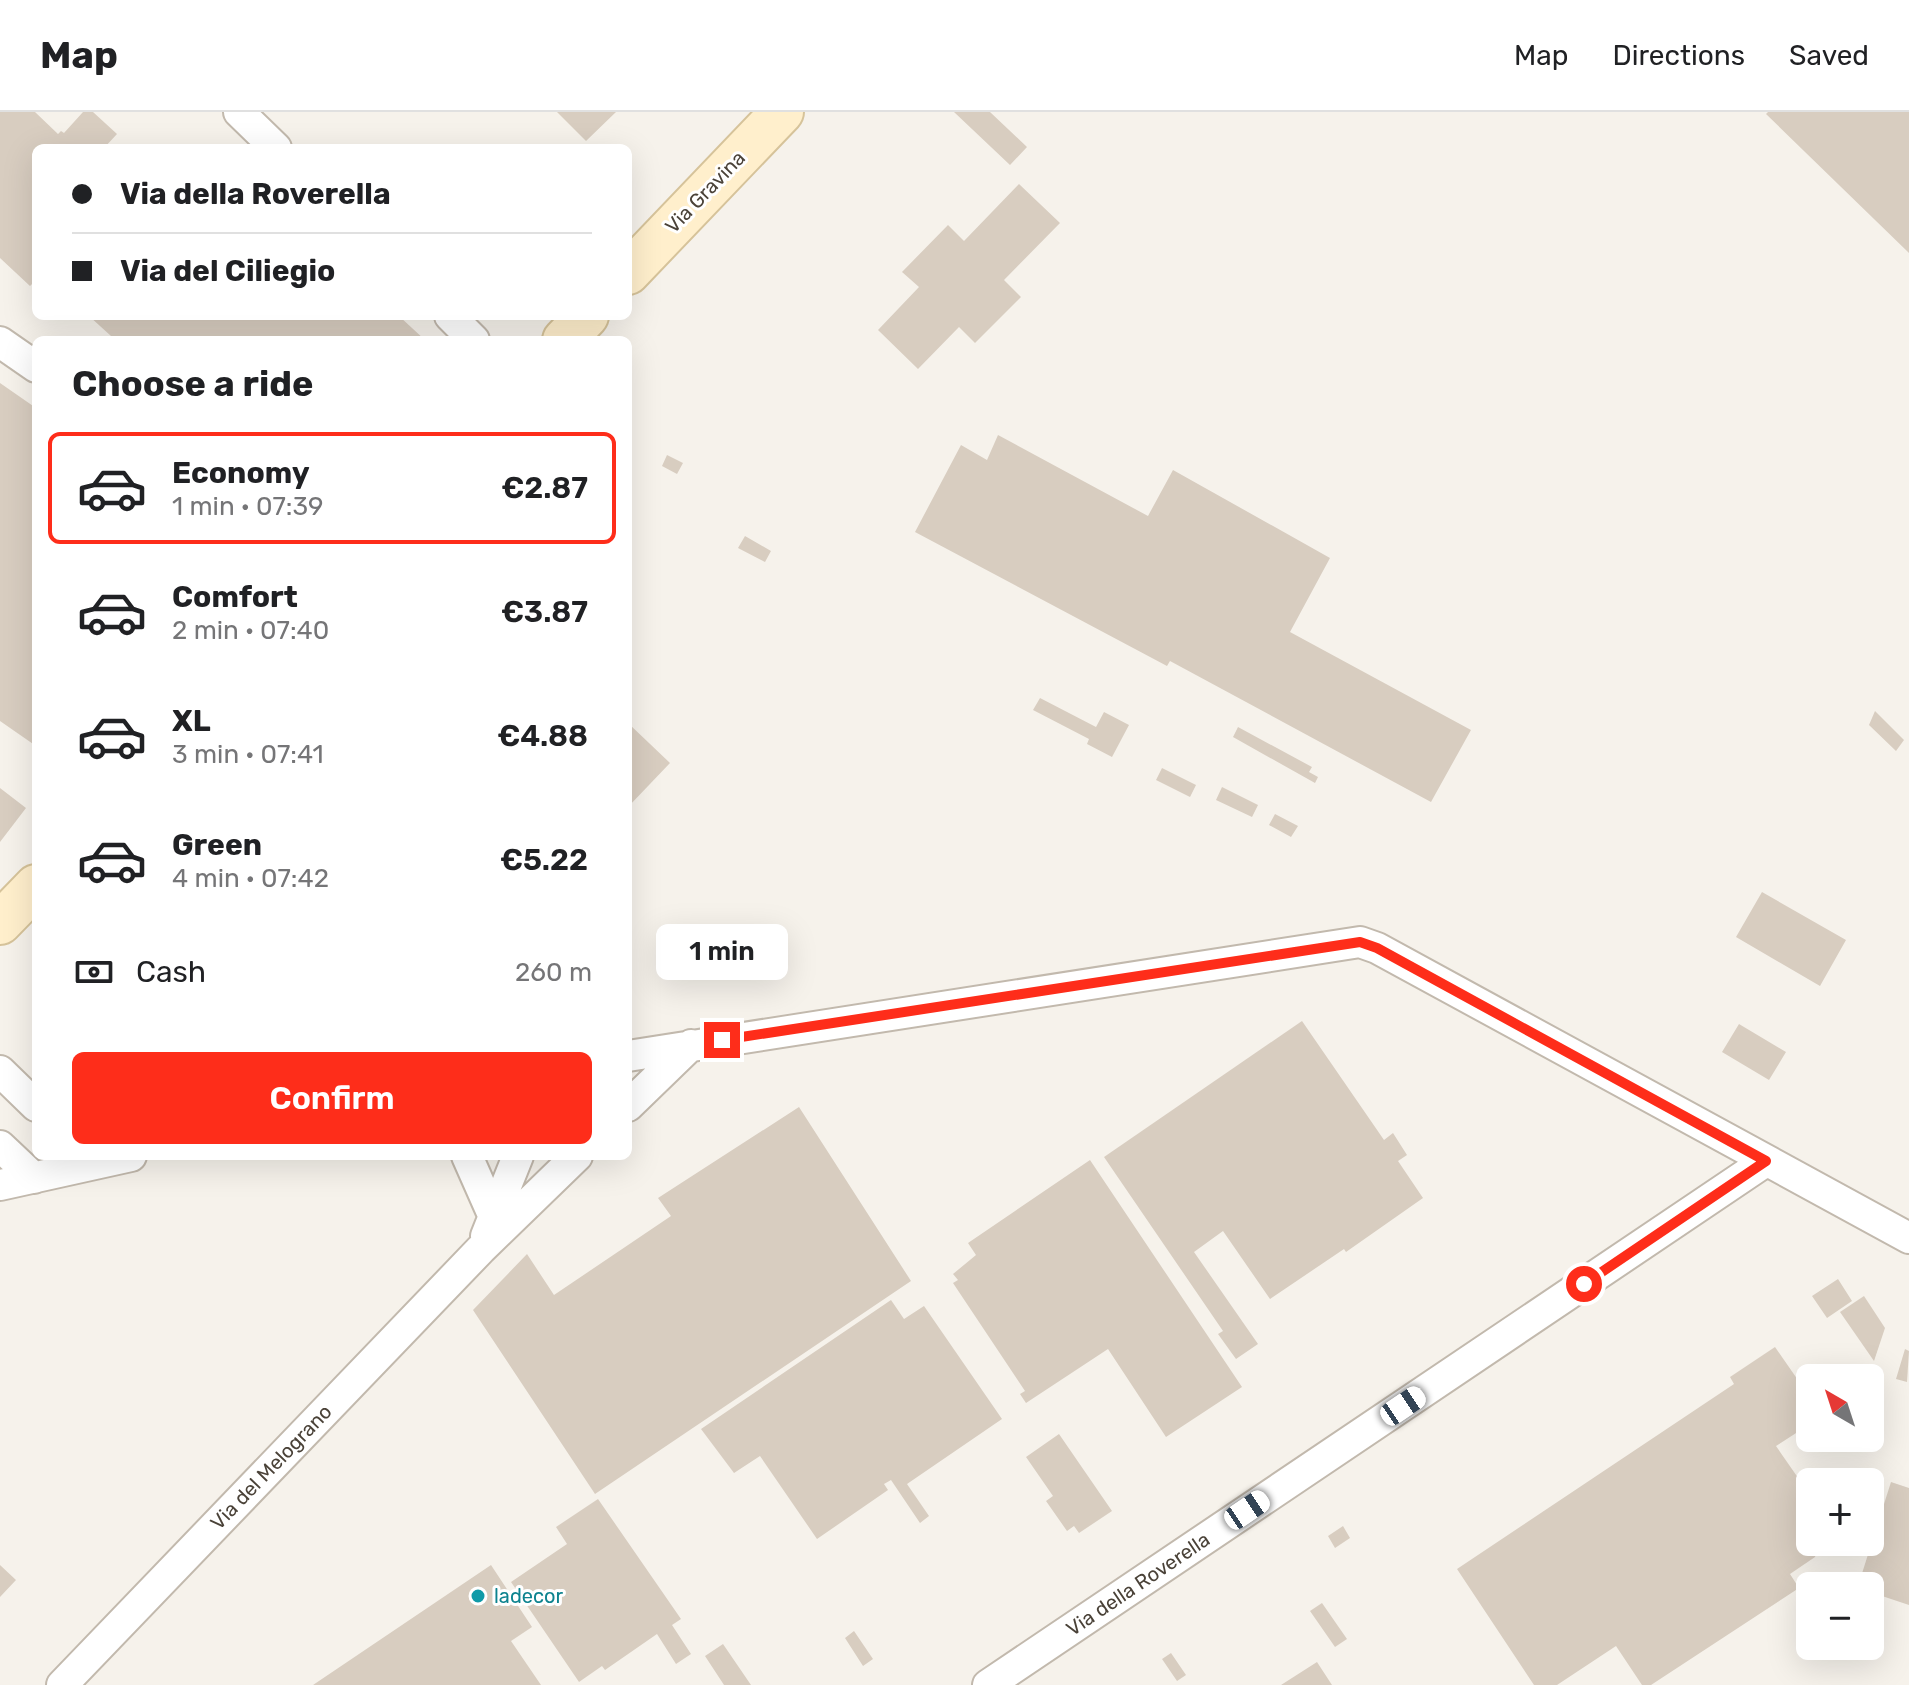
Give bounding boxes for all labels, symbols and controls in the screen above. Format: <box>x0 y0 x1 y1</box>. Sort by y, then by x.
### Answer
text: Map <box>40 32 118 78</box>
text: Map <box>1514 39 1568 72</box>
text: Directions <box>1612 39 1745 72</box>
text: Saved <box>1789 39 1869 72</box>
street label: Via Gravina <box>660 146 750 238</box>
text: Via della Roverella <box>120 176 391 212</box>
text: Via del Ciliegio <box>120 253 335 289</box>
text: Choose a ride <box>72 362 313 405</box>
icon: car <box>76 452 148 524</box>
text: Economy <box>172 455 310 491</box>
text: €2.87 <box>501 470 588 506</box>
text: 1 min · 07:39 <box>172 491 324 522</box>
icon: car <box>76 576 148 648</box>
text: Comfort <box>172 579 298 615</box>
text: €3.87 <box>501 594 588 630</box>
text: 2 min · 07:40 <box>172 615 329 646</box>
icon: car <box>76 700 148 772</box>
text: XL <box>172 703 211 739</box>
text: €4.88 <box>497 718 588 754</box>
text: 3 min · 07:41 <box>172 739 324 770</box>
icon: car <box>76 824 148 896</box>
text: Green <box>172 827 262 863</box>
text: €5.22 <box>500 842 588 878</box>
text: 4 min · 07:42 <box>172 863 329 894</box>
callout: 1 min <box>656 924 788 980</box>
text: 1 min <box>689 936 755 967</box>
icon: cash <box>72 950 116 994</box>
text: Cash <box>136 954 206 990</box>
text: 260 m <box>515 957 592 988</box>
route end <box>704 1022 740 1058</box>
button: Confirm <box>72 1052 592 1144</box>
route start <box>1566 1266 1602 1302</box>
north arrow <box>1796 1364 1884 1452</box>
map controls <box>1796 1364 1884 1660</box>
car <box>1376 1383 1430 1429</box>
street label: Via del Melograno <box>205 1400 337 1534</box>
button: + <box>1796 1468 1884 1556</box>
car <box>1220 1487 1274 1533</box>
street label: Via della Roverella <box>1062 1527 1214 1641</box>
button: − <box>1796 1572 1884 1660</box>
place label: ladecor <box>494 1584 564 1608</box>
marker: ladecor <box>469 1587 487 1605</box>

